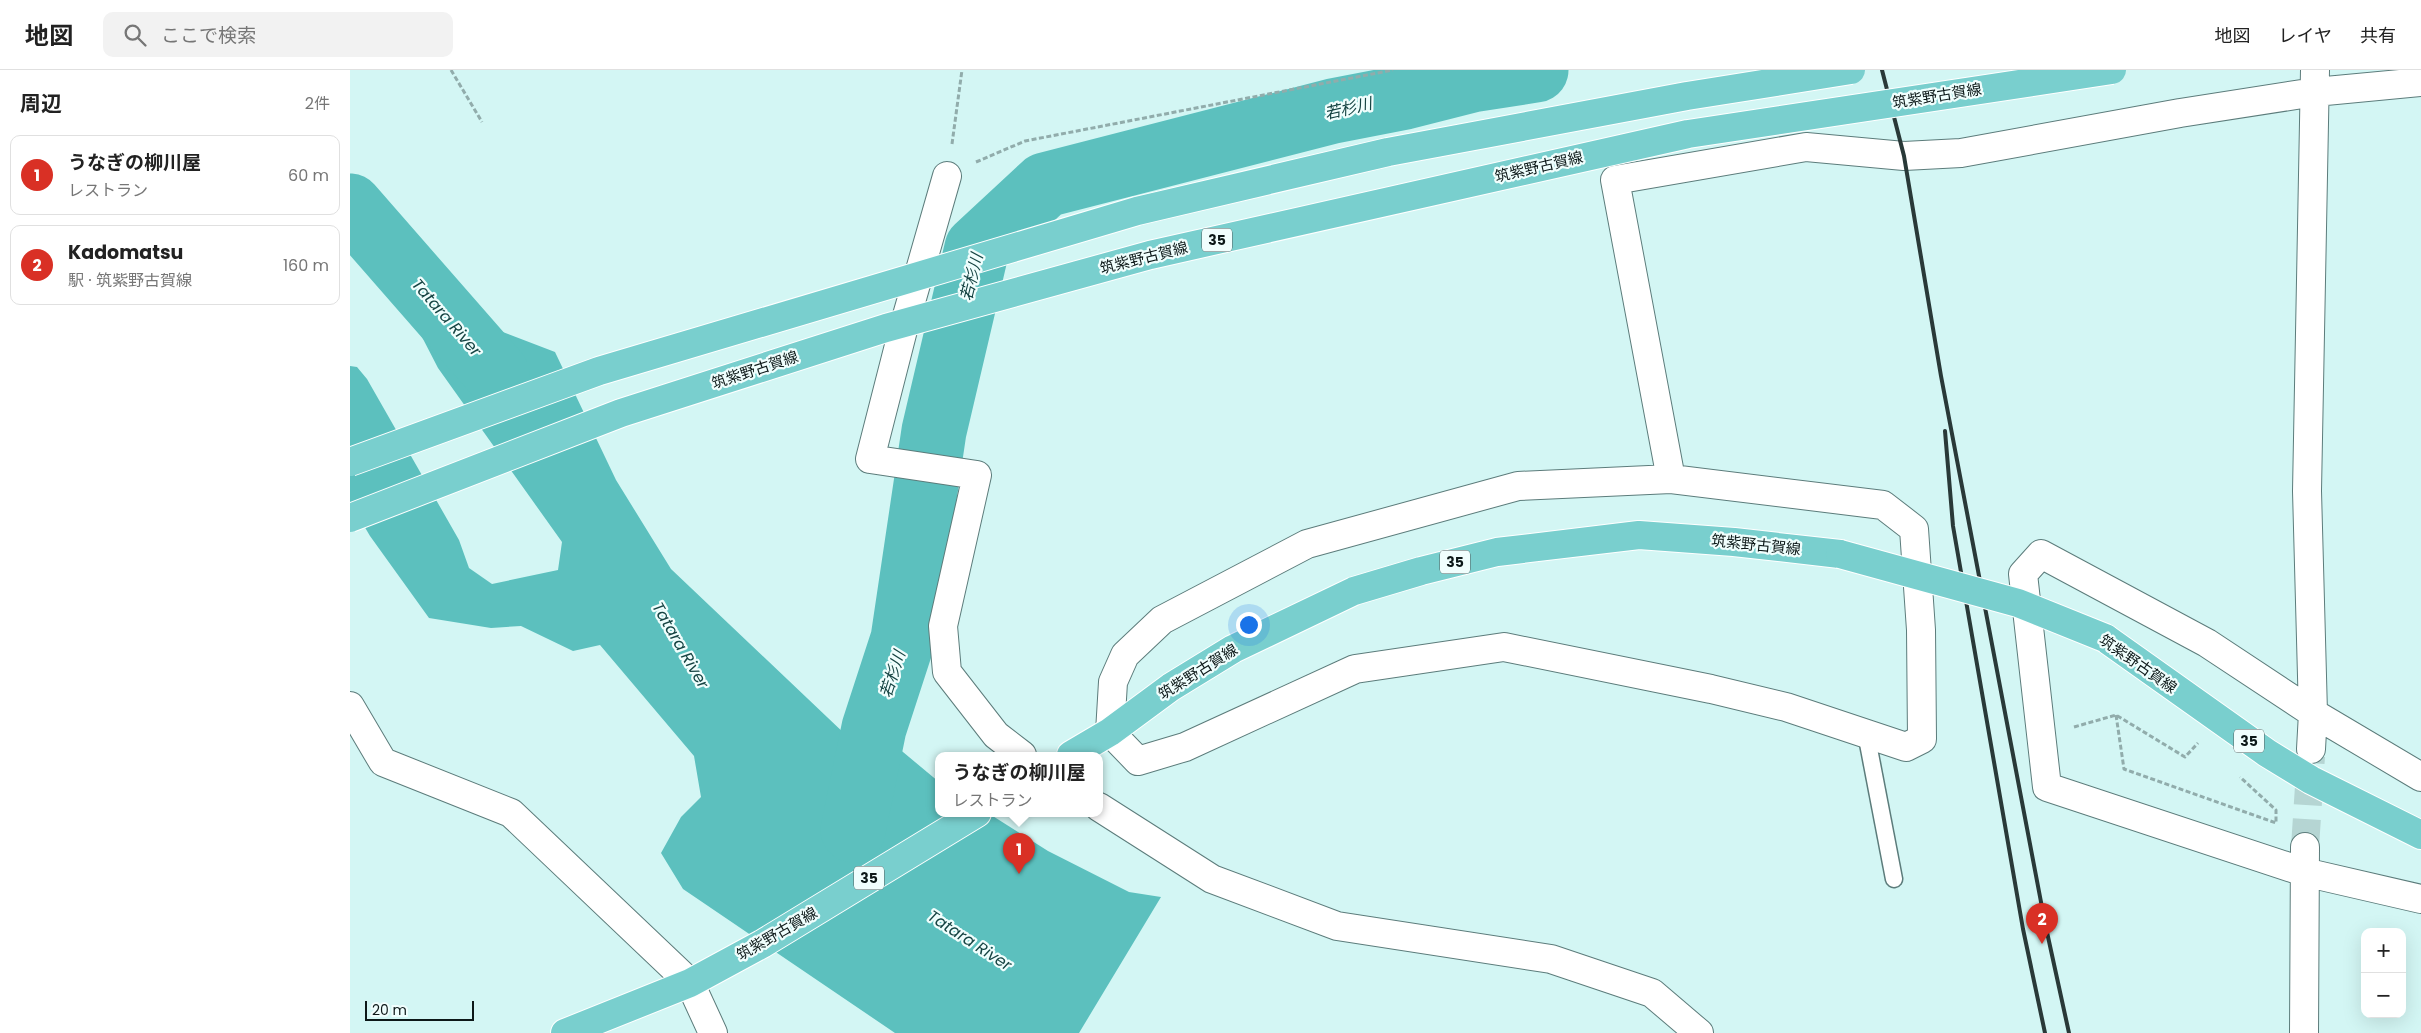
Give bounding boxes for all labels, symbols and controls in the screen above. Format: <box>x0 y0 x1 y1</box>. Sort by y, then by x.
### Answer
search box <box>103 12 453 57</box>
text: 地図 <box>25 19 73 52</box>
icon: search <box>121 21 149 49</box>
text: ここで検索 <box>161 22 256 49</box>
text: 地図 <box>2215 23 2251 48</box>
text: レイヤ <box>2279 23 2332 48</box>
text: 共有 <box>2360 23 2396 48</box>
street label: 筑紫野古賀線 <box>1891 78 1983 113</box>
text: 周辺 <box>20 89 62 118</box>
water label: 若杉川 <box>1322 91 1376 125</box>
text: 2件 <box>305 92 330 115</box>
street label: 筑紫野古賀線 <box>1493 146 1585 187</box>
text: うなぎの柳川屋 <box>68 149 201 176</box>
text: 1 <box>34 164 40 187</box>
text: 60 m <box>288 164 329 187</box>
text: レストラン <box>68 179 148 202</box>
road number: 35 <box>1202 228 1232 252</box>
street label: 筑紫野古賀線 <box>1098 236 1190 279</box>
text: Kadomatsu <box>68 239 183 266</box>
water label: 若杉川 <box>955 249 989 303</box>
text: 2 <box>32 254 42 277</box>
text: 160 m <box>283 254 329 277</box>
text: 駅 · 筑紫野古賀線 <box>68 269 192 292</box>
water label: Tatara River <box>406 273 488 362</box>
street label: 筑紫野古賀線 <box>709 346 801 393</box>
street label: 筑紫野古賀線 <box>1710 529 1802 560</box>
road number: 35 <box>1440 551 1470 574</box>
water label: Tatara River <box>647 598 715 694</box>
your location <box>1236 612 1262 638</box>
street label: 筑紫野古賀線 <box>2095 629 2181 698</box>
street label: 筑紫野古賀線 <box>1154 639 1241 704</box>
water label: 若杉川 <box>874 646 911 701</box>
road number: 35 <box>2234 729 2264 752</box>
popup <box>935 752 1103 817</box>
text: うなぎの柳川屋 <box>952 759 1086 786</box>
text: レストラン <box>952 789 1033 812</box>
pin: 1 <box>1003 833 1035 874</box>
road number: 35 <box>854 866 884 890</box>
street label: 筑紫野古賀線 <box>733 902 821 965</box>
pin: 2 <box>2026 903 2058 944</box>
water label: Tatara River <box>923 905 1017 977</box>
map controls <box>2361 928 2406 1018</box>
button: + <box>2361 928 2406 973</box>
button: − <box>2361 973 2406 1018</box>
scale bar <box>365 998 474 1021</box>
text: 20 m <box>372 1000 407 1020</box>

